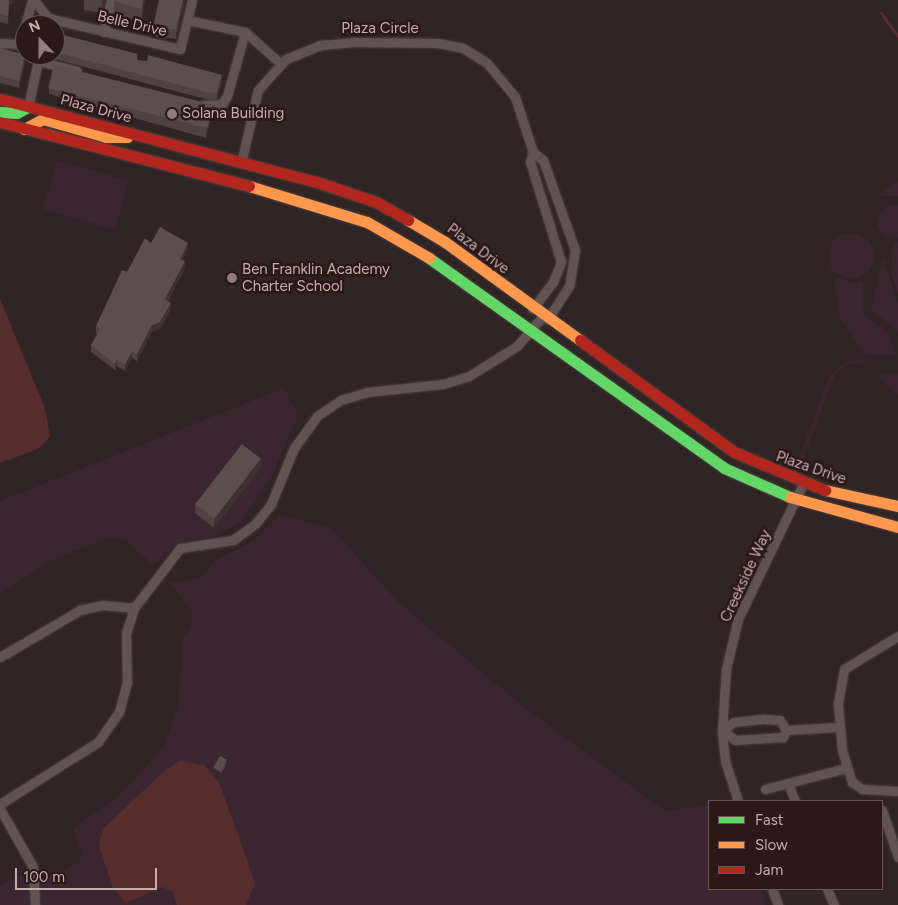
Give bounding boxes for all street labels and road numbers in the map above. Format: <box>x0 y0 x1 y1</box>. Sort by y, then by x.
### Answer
street label: Belle Drive <box>96 7 168 41</box>
street label: Plaza Circle <box>341 20 419 38</box>
street label: Plaza Drive <box>58 91 134 127</box>
street label: Plaza Drive <box>443 220 513 278</box>
street label: Plaza Drive <box>774 448 848 488</box>
street label: Creekside Way <box>717 527 775 625</box>

